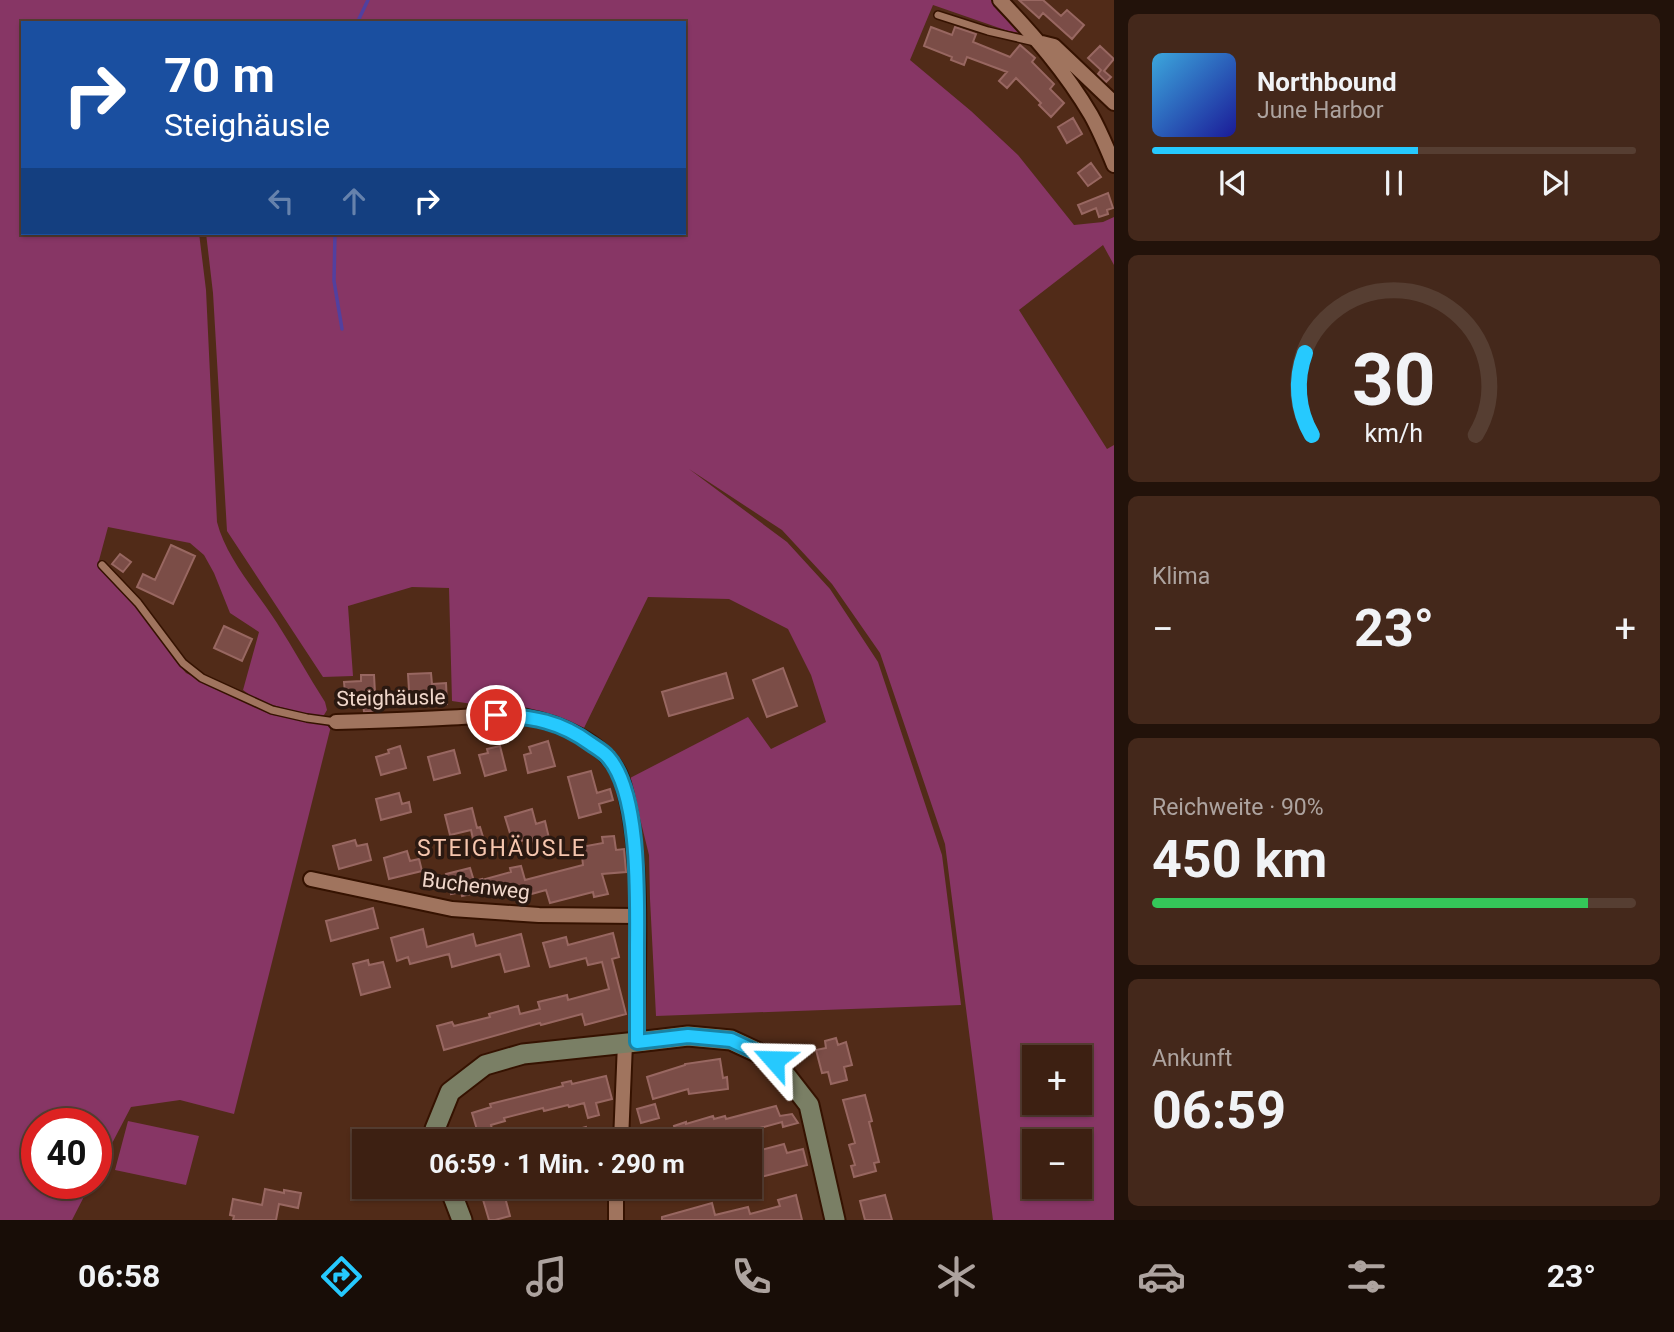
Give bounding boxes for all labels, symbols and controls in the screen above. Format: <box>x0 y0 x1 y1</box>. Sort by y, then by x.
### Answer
text: 70 m <box>164 47 275 104</box>
icon: right <box>49 49 140 140</box>
text: Northbound <box>1257 67 1397 97</box>
text: June Harbor <box>1257 97 1384 124</box>
text: Steighäusle <box>164 106 330 144</box>
icon: previous <box>1214 164 1252 202</box>
icon: pause <box>1375 164 1413 202</box>
icon: next <box>1536 164 1574 202</box>
icon: left <box>262 182 300 220</box>
icon: ahead <box>335 182 373 220</box>
icon: right <box>408 182 446 220</box>
text: 30 <box>1352 337 1436 423</box>
text: km/h <box>1365 419 1423 448</box>
text: Klima <box>1152 563 1210 590</box>
text: 23° <box>1354 598 1434 659</box>
text: − <box>1152 607 1174 651</box>
text: + <box>1614 607 1636 651</box>
street label: Steighäusle <box>336 685 446 711</box>
pin <box>466 685 526 745</box>
icon: arrive <box>477 696 515 734</box>
text: Reichweite · 90% <box>1152 794 1324 821</box>
text: 450 km <box>1152 829 1327 890</box>
district label: STEIGHÄUSLE <box>417 835 587 862</box>
street label: Buchenweg <box>421 867 531 905</box>
position arrow <box>737 1023 811 1097</box>
map controls <box>1022 1045 1092 1199</box>
button: + <box>1022 1045 1092 1115</box>
text: Ankunft <box>1152 1045 1232 1072</box>
text: 06:59 <box>1152 1080 1286 1141</box>
speed limit sign: 40 <box>21 1108 112 1199</box>
button: − <box>1022 1129 1092 1199</box>
text: 06:59 · 1 Min. · 290 m <box>429 1149 685 1179</box>
icon: directions <box>317 1252 366 1301</box>
icon: music <box>522 1252 571 1301</box>
icon: phone <box>727 1252 776 1301</box>
icon: climate <box>932 1252 981 1301</box>
icon: car <box>1137 1252 1186 1301</box>
icon: filters <box>1342 1252 1391 1301</box>
text: 06:58 <box>78 1257 160 1295</box>
text: 23° <box>1547 1257 1596 1295</box>

